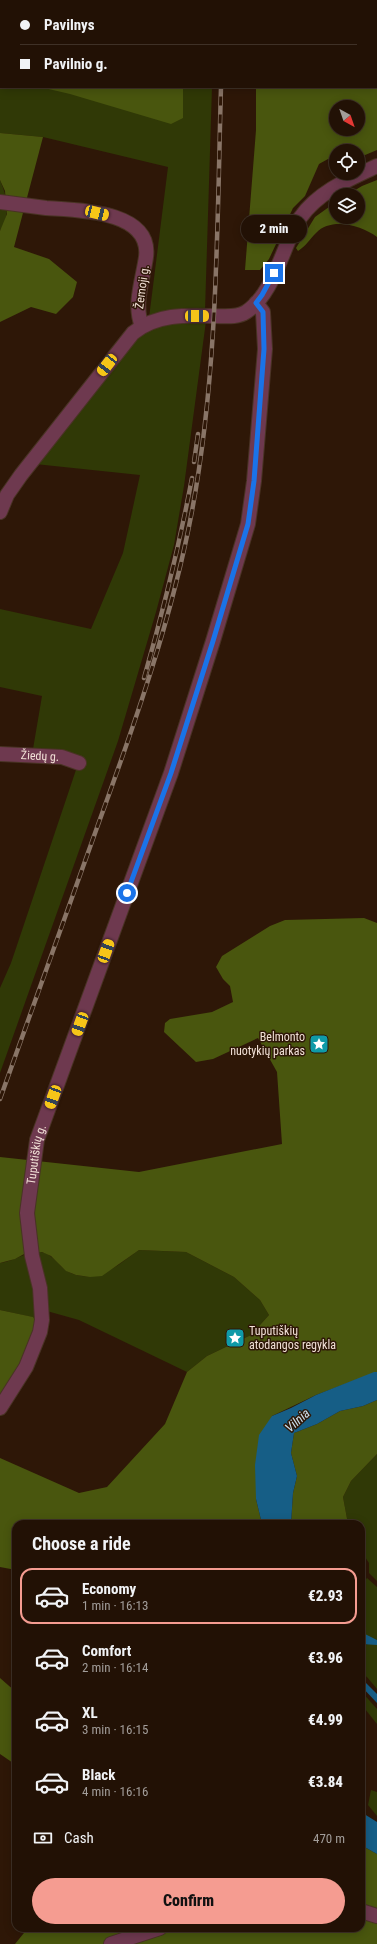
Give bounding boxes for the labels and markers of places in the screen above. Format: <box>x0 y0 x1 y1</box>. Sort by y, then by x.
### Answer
place label: Belmonto nuotykių parkas <box>230 1030 305 1058</box>
place icon: Belmonto nuotykių parkas <box>308 1033 330 1055</box>
place label: Tuputiškių atodangos regykla <box>249 1324 336 1352</box>
place icon: Tuputiškių atodangos regykla <box>224 1327 246 1349</box>

